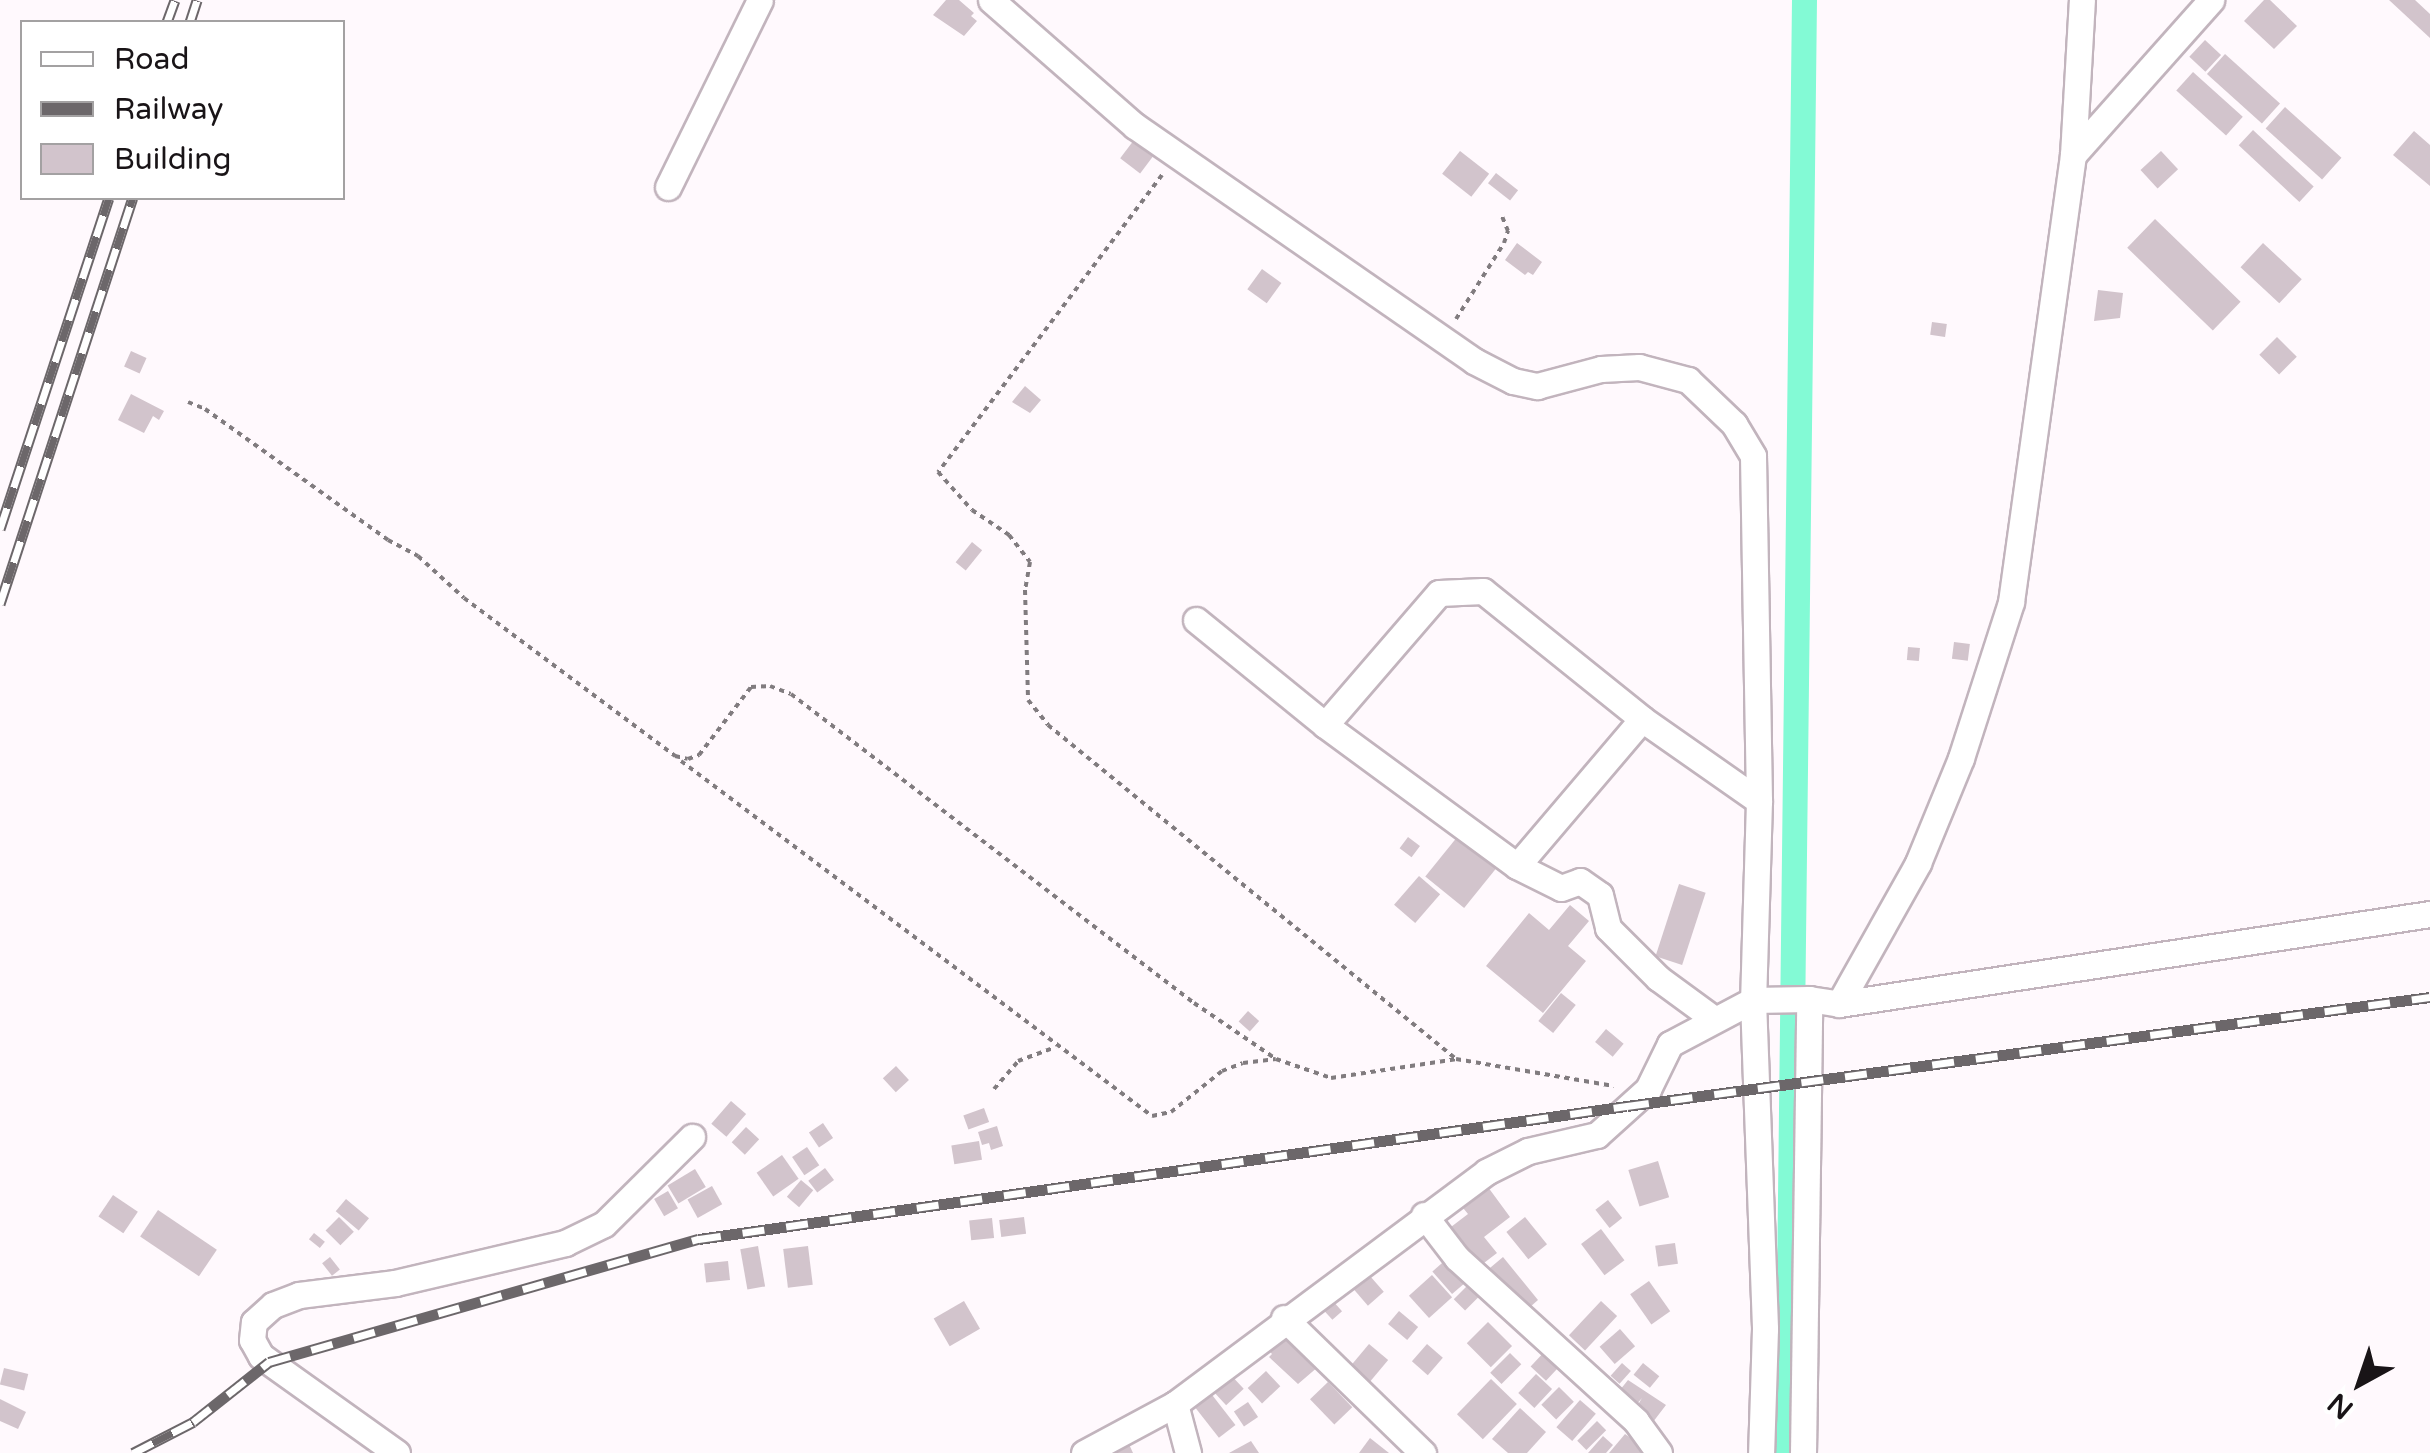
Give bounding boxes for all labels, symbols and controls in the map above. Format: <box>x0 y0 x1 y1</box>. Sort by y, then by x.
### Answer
legend <box>20 20 345 200</box>
text: Road <box>114 41 189 78</box>
text: Railway <box>114 91 223 128</box>
text: Building <box>114 141 231 178</box>
north arrow <box>2310 1333 2410 1433</box>
text: N <box>2321 1386 2360 1426</box>

